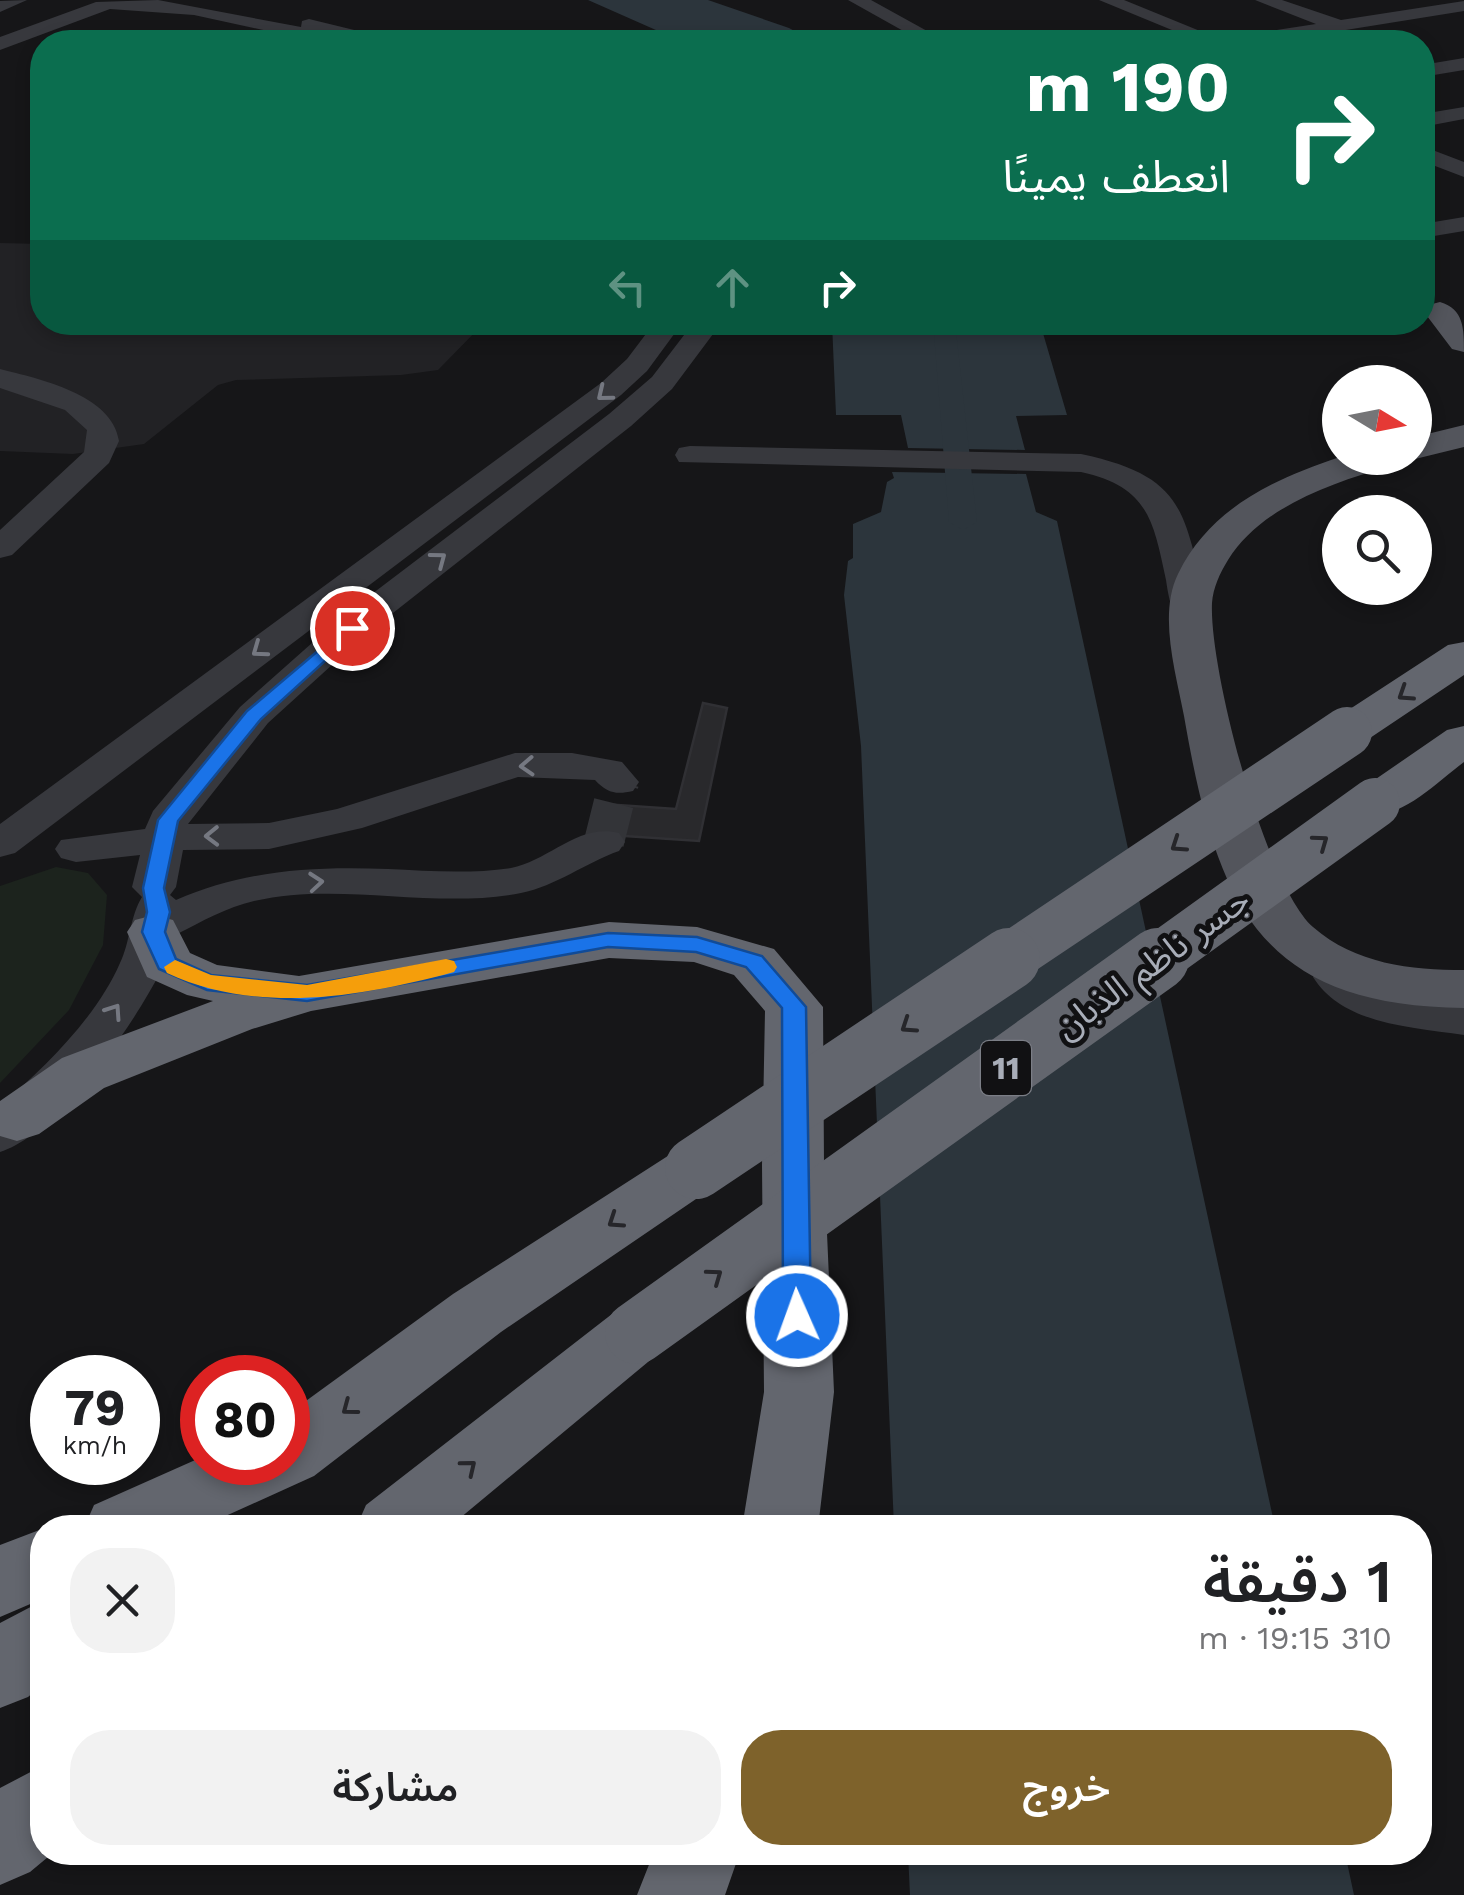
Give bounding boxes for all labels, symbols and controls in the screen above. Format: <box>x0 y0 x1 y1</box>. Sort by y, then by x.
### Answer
text: 190 m <box>1026 46 1230 128</box>
icon: right <box>1265 70 1395 200</box>
text: انعطف يمينًا <box>1002 150 1230 203</box>
icon: left <box>600 260 655 315</box>
icon: ahead <box>705 260 760 315</box>
icon: right <box>810 260 865 315</box>
north arrow <box>1322 365 1432 475</box>
map controls <box>1322 365 1432 605</box>
one-way arrow <box>597 382 615 400</box>
button: search <box>1322 495 1432 605</box>
one-way arrow <box>428 553 446 570</box>
pin <box>310 586 395 671</box>
icon: arrive <box>325 601 380 656</box>
one-way arrow <box>252 639 270 656</box>
one-way arrow <box>1398 681 1416 700</box>
one-way arrow <box>518 755 534 776</box>
one-way arrow <box>204 825 219 846</box>
one-way arrow <box>1171 833 1190 851</box>
one-way arrow <box>1310 836 1328 854</box>
one-way arrow <box>308 871 324 893</box>
street label: جسر ناظم الذبان <box>1046 878 1261 1053</box>
one-way arrow <box>101 1004 120 1022</box>
one-way arrow <box>901 1013 919 1032</box>
road number: 11 <box>981 1041 1031 1095</box>
one-way arrow <box>607 1209 625 1228</box>
position arrow <box>745 1264 849 1368</box>
one-way arrow <box>704 1270 723 1288</box>
speed limit sign: 80 <box>180 1355 310 1485</box>
text: 79 <box>64 1378 126 1437</box>
one-way arrow <box>342 1397 360 1414</box>
text: km/h <box>63 1431 127 1460</box>
one-way arrow <box>457 1461 475 1478</box>
text: 1 دقيقة <box>1203 1546 1392 1617</box>
button: close <box>70 1548 175 1653</box>
text: 310 m · 19:15 <box>1198 1619 1392 1657</box>
button: مشاركة <box>70 1730 721 1845</box>
button: خروج <box>741 1730 1392 1845</box>

